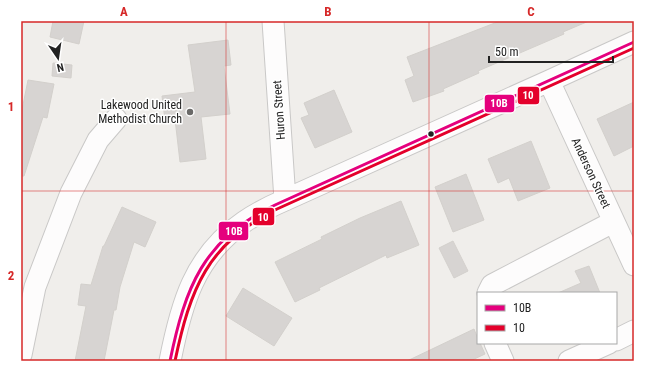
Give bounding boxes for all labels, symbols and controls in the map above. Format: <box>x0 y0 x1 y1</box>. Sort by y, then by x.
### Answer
text: A <box>120 4 128 19</box>
text: B <box>324 4 332 19</box>
text: C <box>527 4 535 19</box>
north arrow <box>38 38 78 78</box>
scale bar <box>489 38 613 64</box>
text: 50 m <box>495 45 519 59</box>
text: N <box>55 60 65 74</box>
street label: Huron Street <box>270 79 288 140</box>
line badge: 10 <box>517 86 540 105</box>
text: 10 <box>522 89 534 102</box>
line badge: 10B <box>484 94 515 113</box>
text: 10B <box>490 97 508 110</box>
place label: Lakewood United Methodist Church <box>98 98 182 126</box>
text: 1 <box>8 99 14 114</box>
marker: Lakewood United Methodist Church <box>185 107 195 117</box>
unlabelled marker <box>426 129 436 139</box>
street label: Anderson Street <box>569 136 614 211</box>
line badge: 10 <box>252 207 275 226</box>
text: 10 <box>257 211 269 224</box>
line badge: 10B <box>218 221 249 241</box>
text: 10B <box>225 225 243 238</box>
text: 2 <box>8 268 15 283</box>
legend <box>477 292 617 344</box>
text: 10B <box>513 301 531 315</box>
text: 10 <box>513 321 525 335</box>

